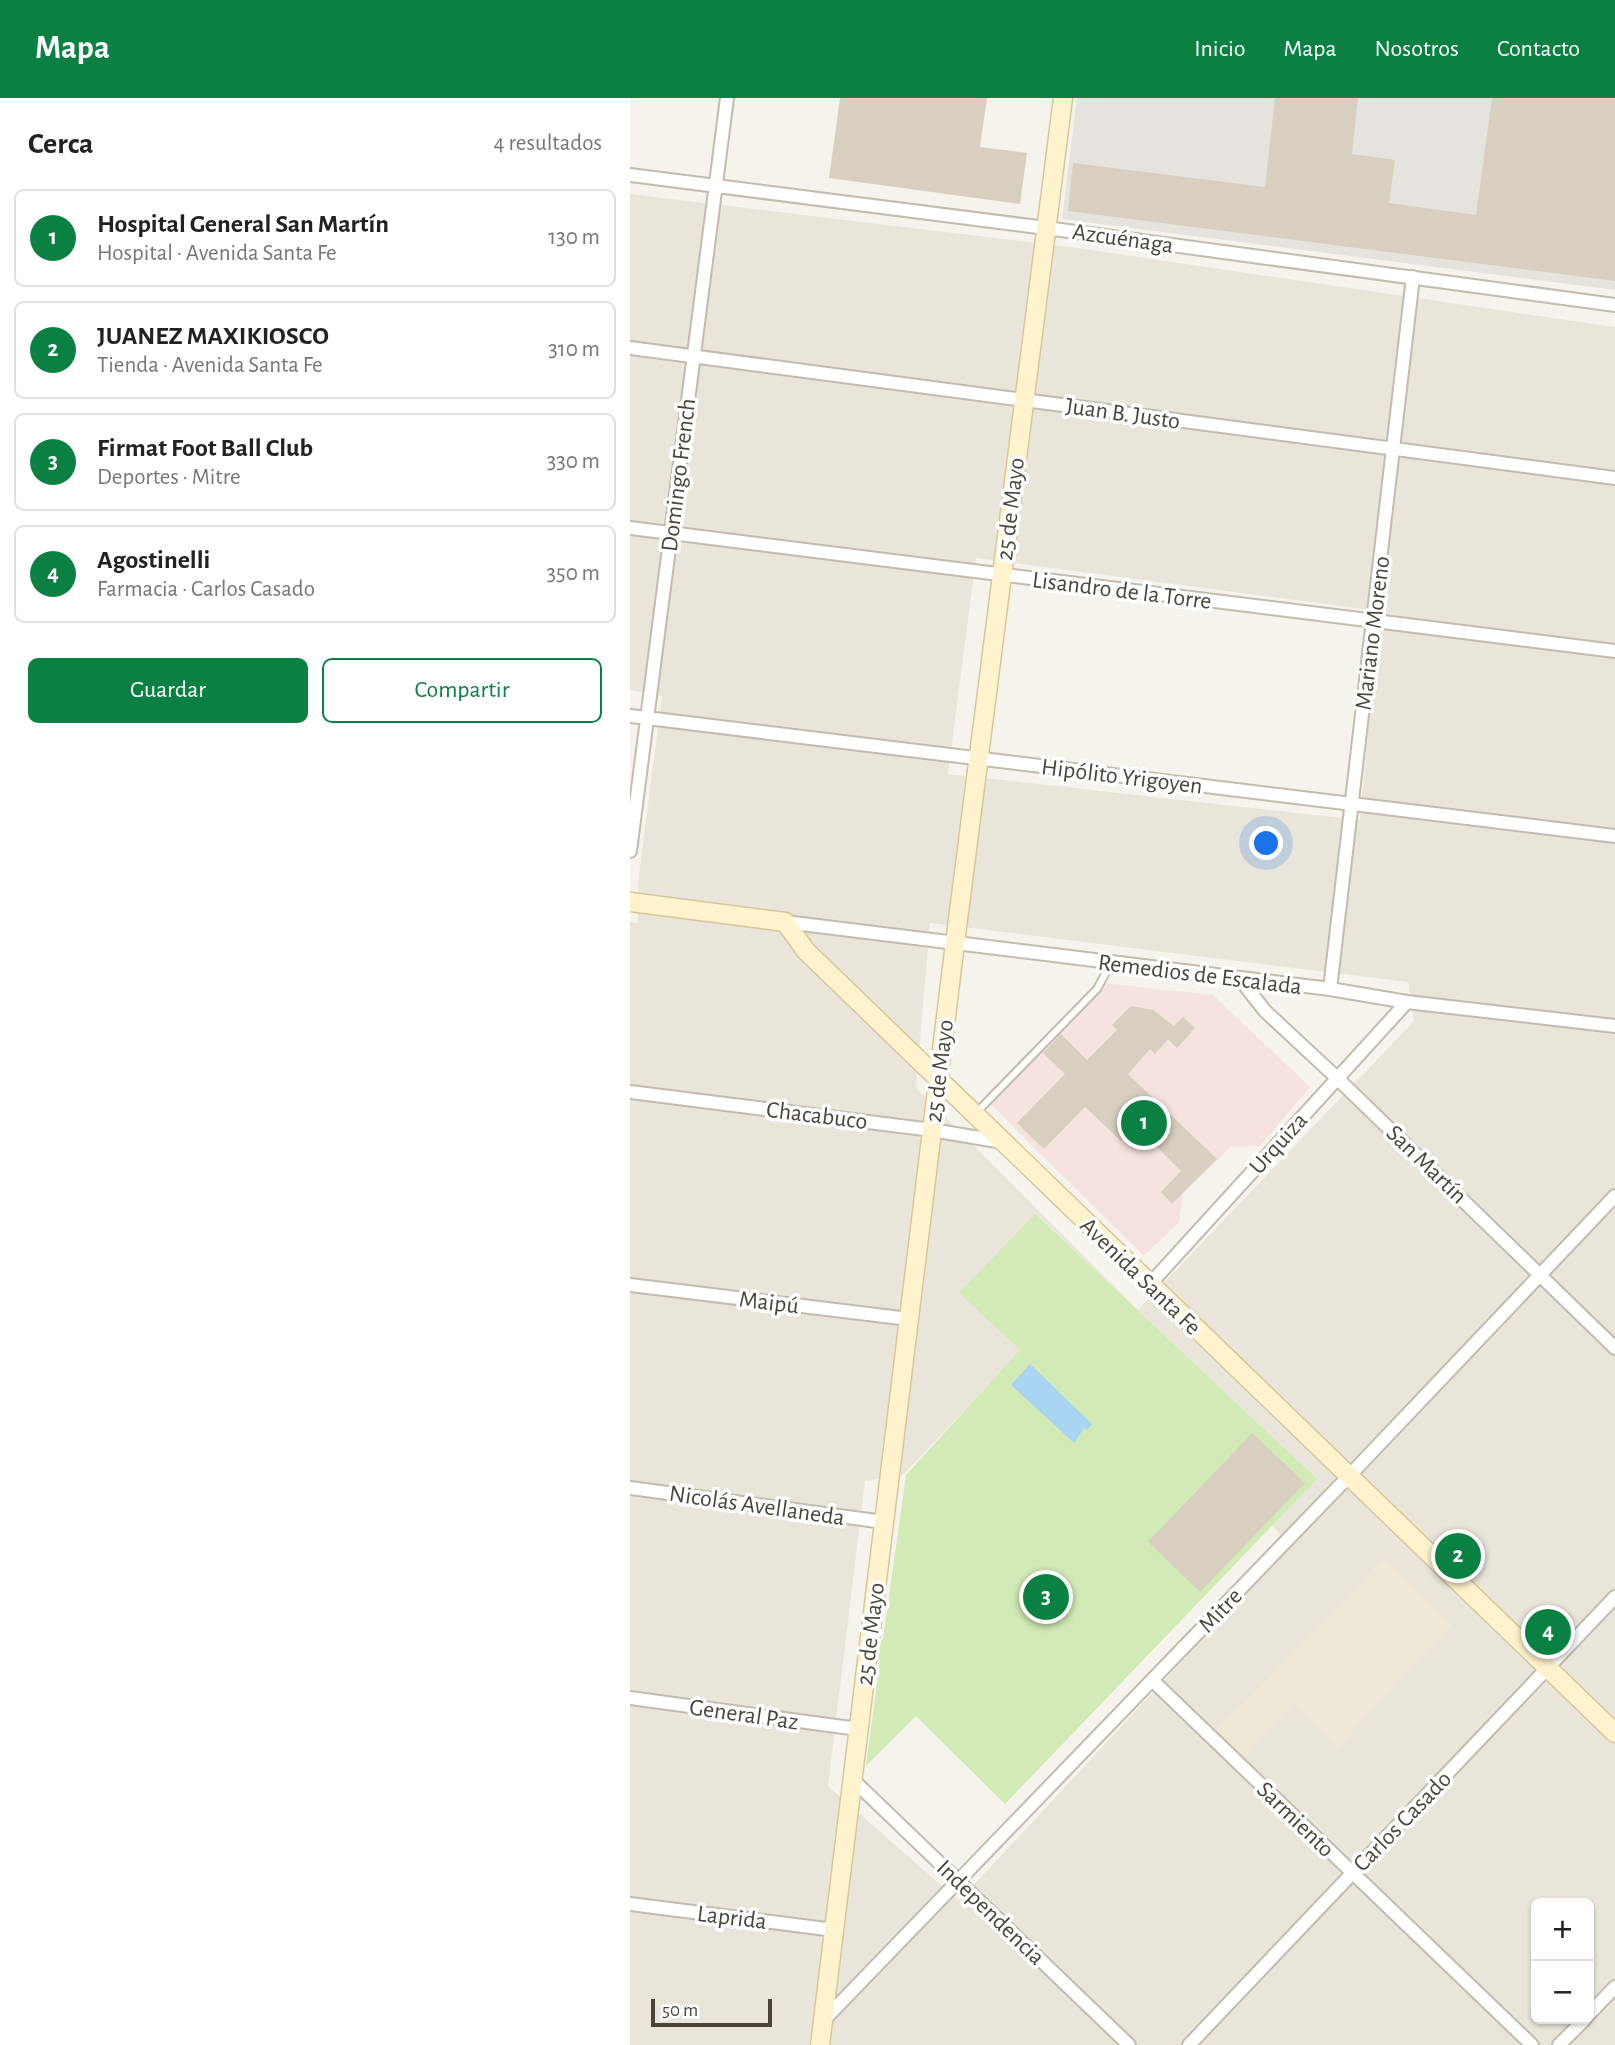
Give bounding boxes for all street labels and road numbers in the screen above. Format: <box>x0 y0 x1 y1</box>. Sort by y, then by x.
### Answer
street label: Azcuénaga <box>1071 220 1175 258</box>
street label: Juan B. Justo <box>1064 394 1182 434</box>
street label: Domingo French <box>658 397 700 553</box>
street label: 25 de Mayo <box>993 456 1029 562</box>
street label: Mariano Moreno <box>1352 555 1394 712</box>
street label: Lisandro de la Torre <box>1031 568 1213 614</box>
street label: Hipólito Yrigoyen <box>1040 755 1204 799</box>
street label: Remedios de Escalada <box>1097 951 1303 999</box>
street label: 25 de Mayo <box>922 1018 958 1124</box>
street label: Chacabuco <box>765 1098 869 1134</box>
street label: Urquiza <box>1245 1108 1312 1179</box>
street label: San Martín <box>1382 1121 1471 1208</box>
street label: Avenida Santa Fe <box>1075 1213 1205 1340</box>
street label: Maipú <box>738 1287 800 1319</box>
street label: Nicolás Avellaneda <box>668 1482 846 1530</box>
street label: 25 de Mayo <box>853 1581 889 1687</box>
street label: Mitre <box>1194 1584 1247 1637</box>
street label: General Paz <box>688 1695 800 1735</box>
street label: Carlos Casado <box>1349 1767 1456 1877</box>
street label: Sarmiento <box>1252 1777 1339 1862</box>
street label: Independencia <box>932 1856 1049 1970</box>
street label: Laprida <box>696 1902 768 1934</box>

